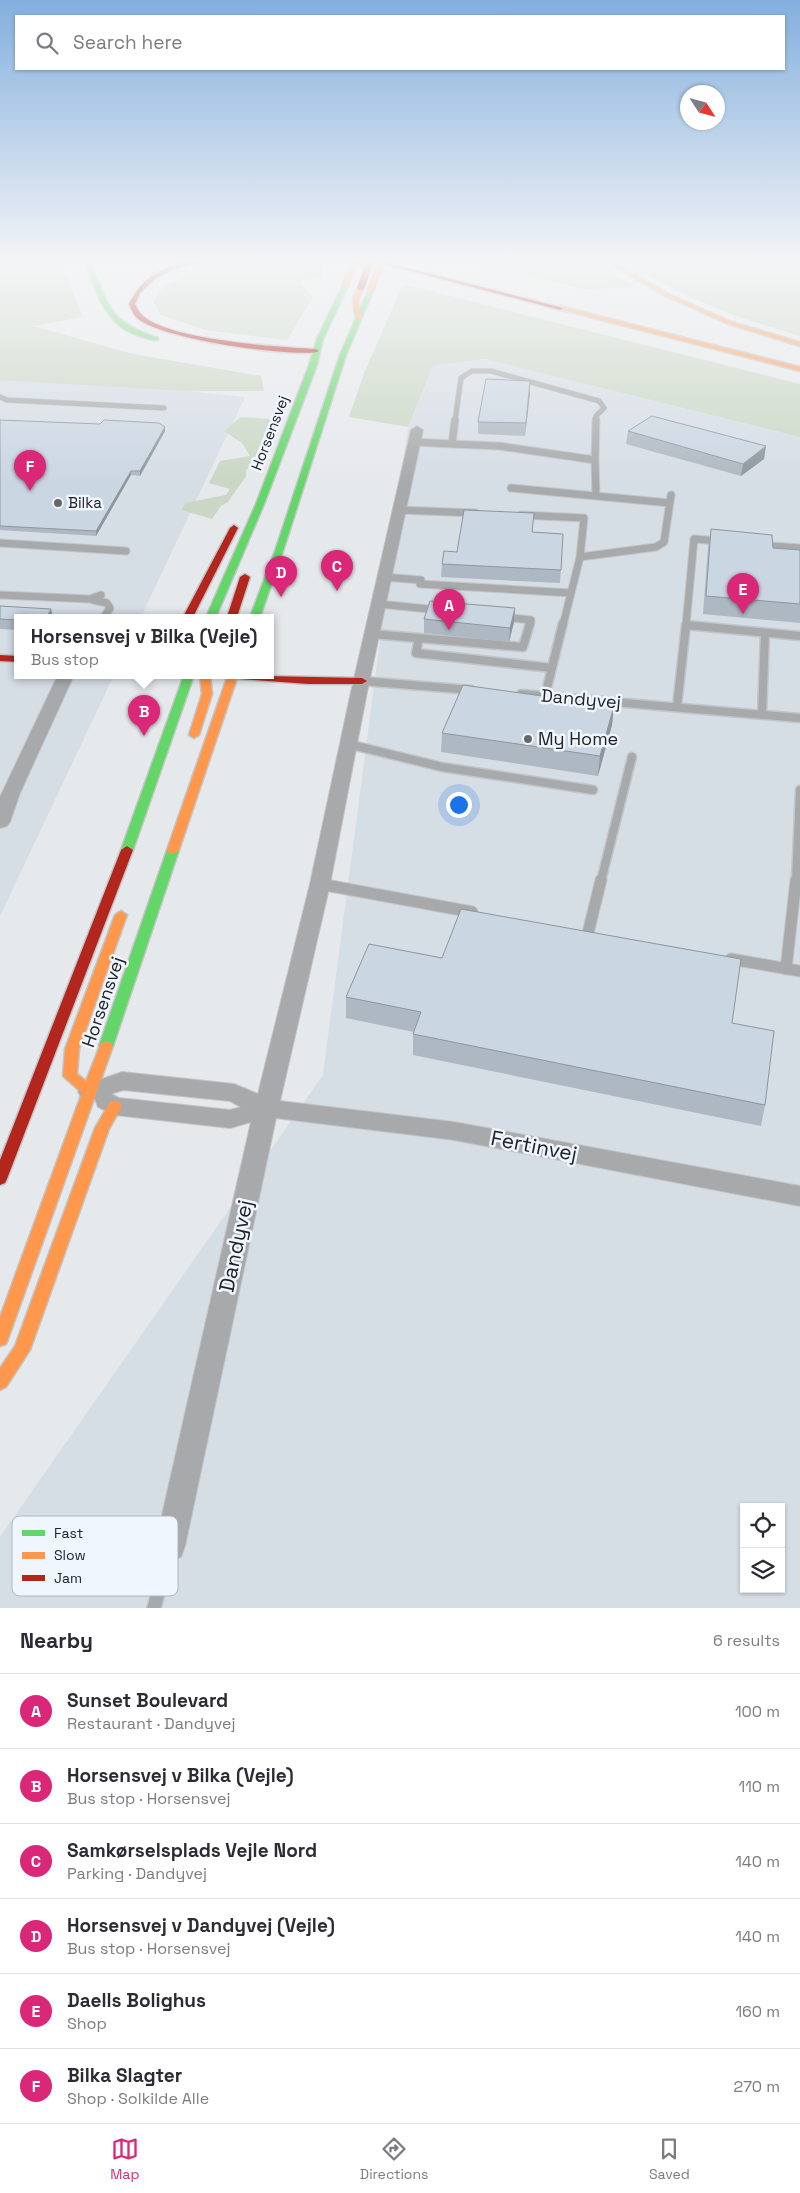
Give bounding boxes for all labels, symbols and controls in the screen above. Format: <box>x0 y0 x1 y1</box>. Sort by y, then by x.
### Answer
search box <box>15 15 785 70</box>
icon: search <box>33 29 61 57</box>
text: Search here <box>73 30 183 55</box>
north arrow <box>680 85 725 130</box>
street label: Horsensvej <box>247 393 292 473</box>
pin: F <box>14 450 46 491</box>
place label: Bilka <box>68 493 102 512</box>
marker: Bilka <box>52 497 64 509</box>
pin: C <box>321 550 353 591</box>
pin: D <box>265 556 297 597</box>
pin: E <box>727 573 759 614</box>
pin: A <box>433 589 465 630</box>
popup <box>14 614 274 679</box>
text: Horsensvej v Bilka (Vejle) <box>31 624 257 649</box>
text: Bus stop <box>31 649 99 670</box>
street label: Dandyvej <box>540 684 622 713</box>
pin: B <box>128 695 160 736</box>
place label: My Home <box>538 727 618 750</box>
marker: My Home <box>522 733 534 745</box>
your location <box>446 792 472 818</box>
street label: Horsensvej <box>76 954 129 1050</box>
street label: Fertinvej <box>489 1124 580 1167</box>
street label: Dandyvej <box>213 1197 258 1295</box>
map controls <box>740 1503 785 1593</box>
button: locate <box>740 1503 785 1548</box>
legend <box>12 1516 178 1596</box>
text: Fast <box>54 1524 83 1542</box>
text: Slow <box>54 1546 86 1564</box>
button: layers <box>740 1548 785 1593</box>
text: Jam <box>54 1569 82 1587</box>
text: Nearby <box>20 1627 93 1654</box>
text: 6 results <box>713 1630 780 1651</box>
text: Sunset Boulevard <box>67 1688 228 1713</box>
text: A <box>31 1701 41 1722</box>
text: 100 m <box>735 1701 780 1722</box>
text: Restaurant · Dandyvej <box>67 1713 235 1734</box>
text: Horsensvej v Bilka (Vejle) <box>67 1763 294 1788</box>
text: B <box>31 1776 41 1797</box>
text: 110 m <box>738 1776 780 1797</box>
text: Bus stop · Horsensvej <box>67 1788 230 1809</box>
text: Samkørselsplads Vejle Nord <box>67 1838 317 1863</box>
text: C <box>31 1851 41 1872</box>
text: 140 m <box>735 1851 780 1872</box>
text: Parking · Dandyvej <box>67 1863 207 1884</box>
text: Horsensvej v Dandyvej (Vejle) <box>67 1913 335 1938</box>
text: D <box>31 1926 41 1947</box>
text: 140 m <box>735 1926 780 1947</box>
text: Bus stop · Horsensvej <box>67 1938 230 1959</box>
text: Daells Bolighus <box>67 1988 206 2013</box>
text: E <box>32 2001 40 2022</box>
text: 160 m <box>735 2001 780 2022</box>
text: Shop <box>67 2013 107 2034</box>
text: Bilka Slagter <box>67 2063 182 2088</box>
text: F <box>32 2076 40 2097</box>
text: 270 m <box>733 2076 780 2097</box>
text: Shop · Solkilde Alle <box>67 2088 209 2109</box>
tab: Map <box>110 2135 139 2183</box>
tab: Directions <box>360 2135 428 2183</box>
tab: Saved <box>649 2135 690 2183</box>

